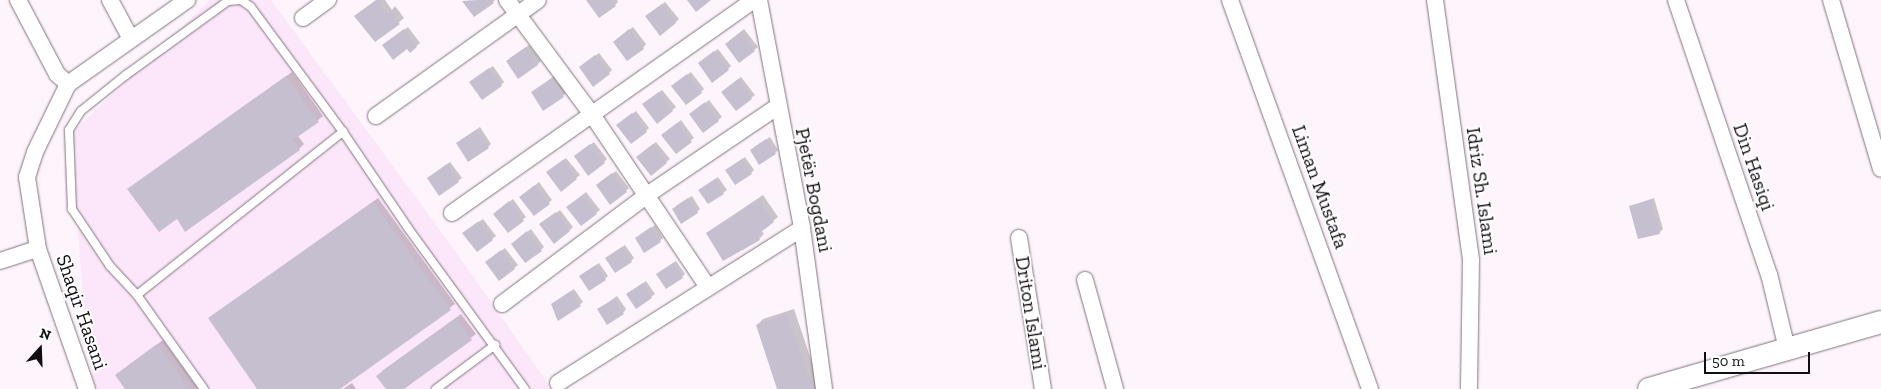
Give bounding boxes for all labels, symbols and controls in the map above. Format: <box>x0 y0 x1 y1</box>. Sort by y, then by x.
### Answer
street label: Din Hasiqi <box>1728 120 1780 214</box>
street label: Liman Mustafa <box>1287 122 1353 252</box>
street label: Pjetër Bogdani <box>790 126 838 254</box>
street label: Idriz Sh. Islami <box>1461 126 1503 256</box>
street label: Shaqir Hasani <box>51 251 113 373</box>
street label: Driton Islami <box>1010 254 1052 372</box>
north arrow <box>15 324 65 374</box>
text: N <box>37 325 53 344</box>
scale bar <box>1706 342 1812 374</box>
text: 50 m <box>1712 352 1745 370</box>

